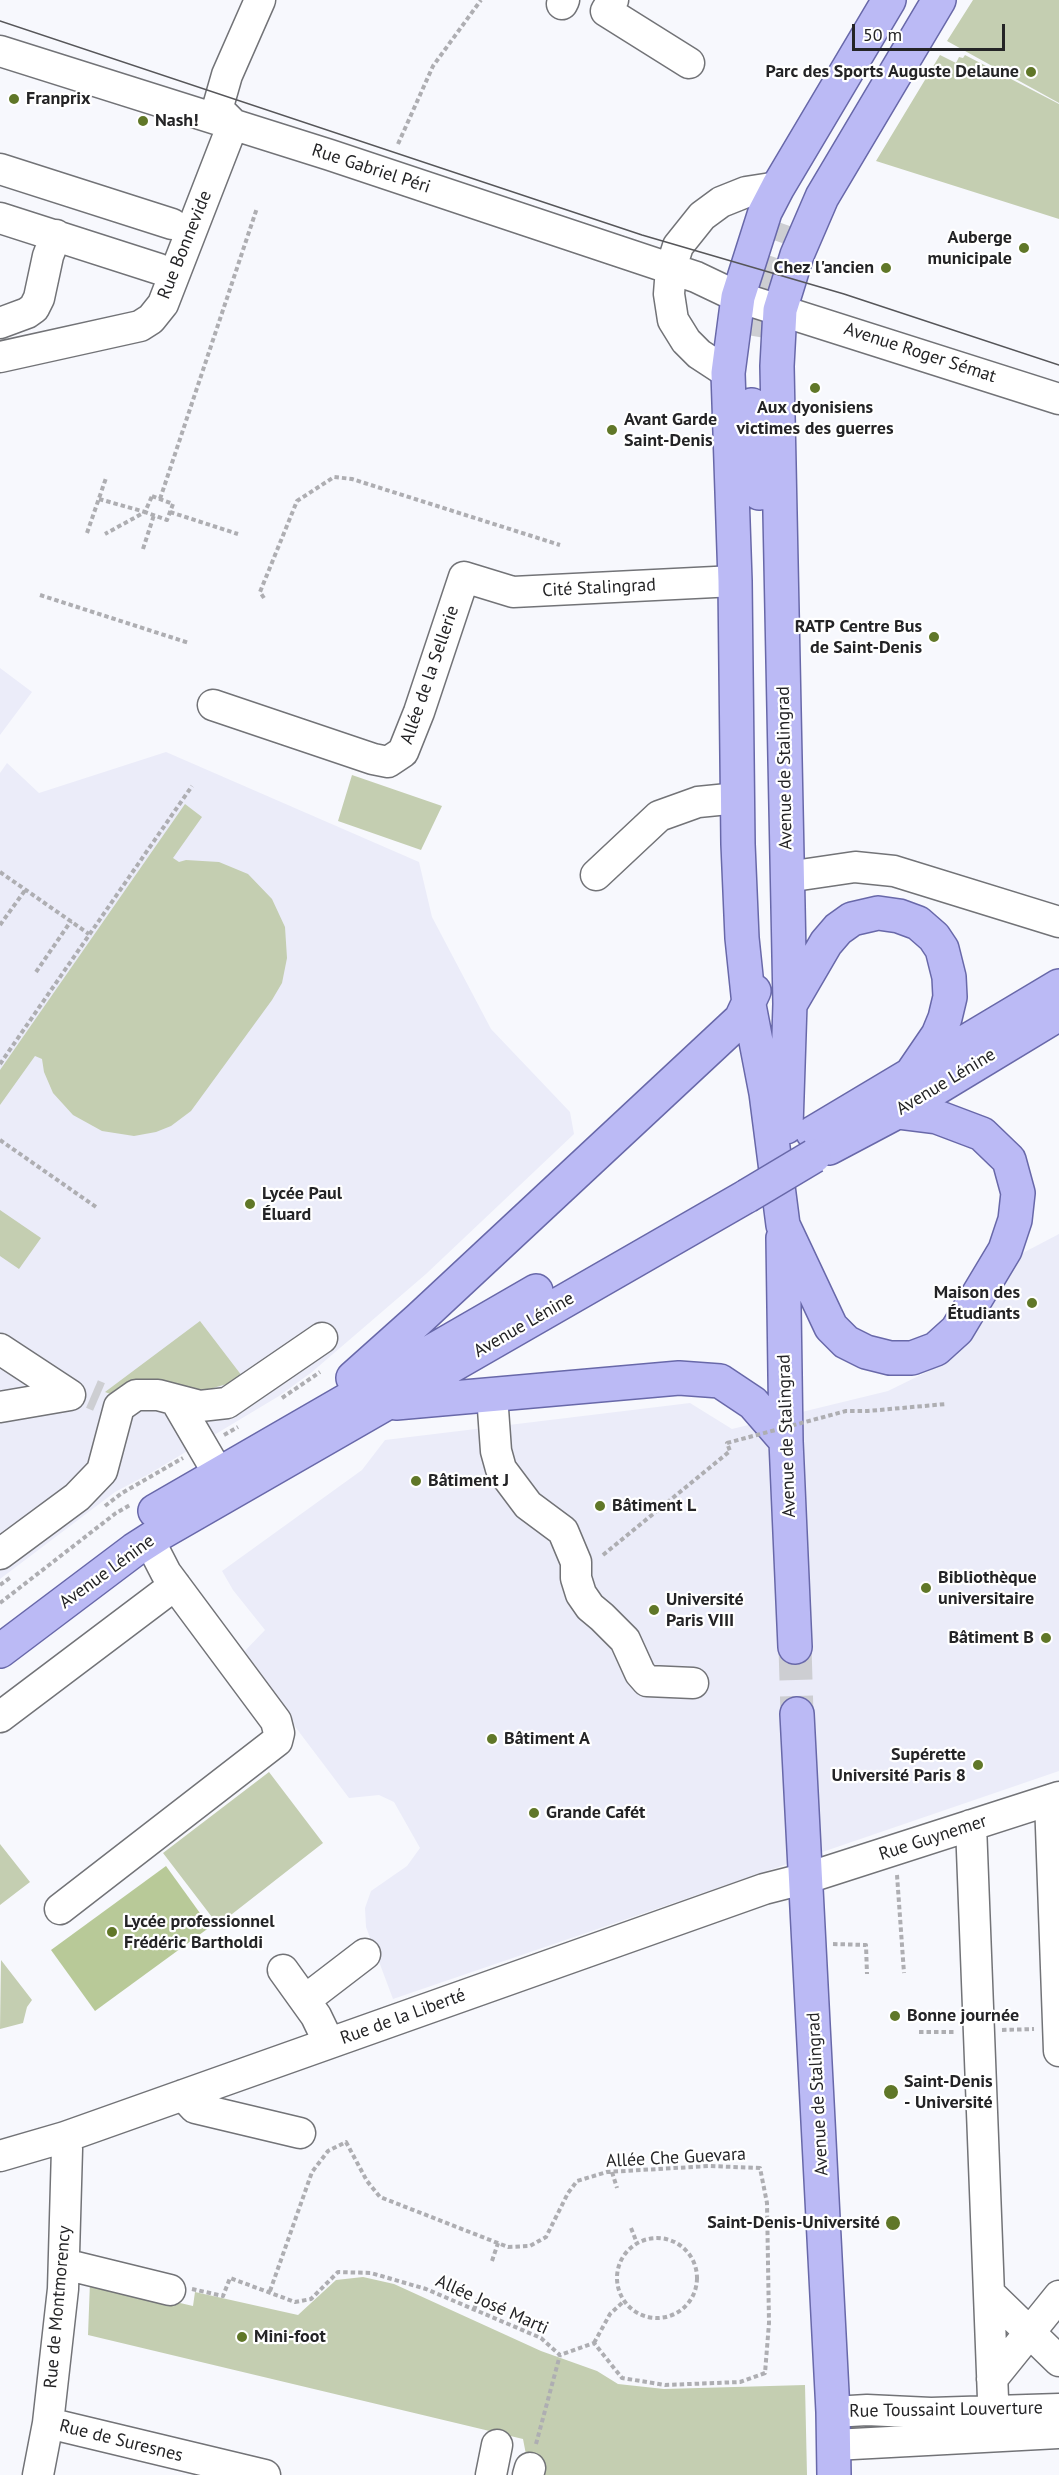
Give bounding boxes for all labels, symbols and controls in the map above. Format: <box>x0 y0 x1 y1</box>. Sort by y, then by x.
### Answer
scale bar <box>855 12 1008 50</box>
text: 50 m <box>863 23 902 46</box>
place label: Parc des Sports Auguste Delaune <box>765 61 1019 83</box>
marker: Parc des Sports Auguste Delaune <box>1024 65 1038 79</box>
place label: Franprix <box>26 88 91 110</box>
marker: Franprix <box>7 92 21 106</box>
place label: Nash! <box>155 110 198 132</box>
marker: Nash! <box>136 114 150 128</box>
street label: Rue Gabriel Péri <box>309 140 433 198</box>
street label: Rue Bonnevide <box>153 188 217 302</box>
place label: Auberge municipale <box>927 227 1012 270</box>
marker: Auberge municipale <box>1017 241 1031 255</box>
place label: Chez l'ancien <box>773 257 874 279</box>
marker: Chez l'ancien <box>879 261 893 275</box>
street label: Avenue Roger Sémat <box>841 318 999 388</box>
marker: Aux dyonisiens victimes des guerres <box>808 381 822 395</box>
place label: Aux dyonisiens victimes des guerres <box>737 397 893 440</box>
place label: Avant Garde Saint-Denis <box>624 409 717 452</box>
marker: Avant Garde Saint-Denis <box>605 423 619 437</box>
street label: Cité Stalingrad <box>542 574 656 602</box>
street label: Allée de la Sellerie <box>396 603 464 747</box>
place label: RATP Centre Bus de Saint-Denis <box>795 616 922 658</box>
marker: RATP Centre Bus de Saint-Denis <box>927 630 941 644</box>
street label: Avenue de Stalingrad <box>773 686 797 850</box>
street label: Avenue Lénine <box>892 1044 1000 1120</box>
place label: Lycée Paul Éluard <box>262 1183 342 1226</box>
marker: Lycée Paul Éluard <box>243 1197 257 1211</box>
place label: Maison des Étudiants <box>934 1282 1020 1324</box>
street label: Avenue Lénine <box>470 1288 578 1362</box>
marker: Maison des Étudiants <box>1025 1296 1039 1310</box>
street label: Avenue de Stalingrad <box>773 1354 801 1518</box>
place label: Bâtiment J <box>428 1470 509 1492</box>
marker: Bâtiment J <box>409 1474 423 1488</box>
place label: Bâtiment L <box>612 1495 696 1517</box>
marker: Bâtiment L <box>593 1499 607 1513</box>
street label: Avenue Lénine <box>55 1530 159 1614</box>
place label: Bibliothèque universitaire <box>938 1567 1037 1610</box>
marker: Bibliothèque universitaire <box>919 1581 933 1595</box>
place label: Université Paris VIII <box>666 1589 744 1632</box>
marker: Université Paris VIII <box>647 1603 661 1617</box>
place label: Bâtiment B <box>948 1627 1034 1649</box>
marker: Bâtiment B <box>1039 1631 1053 1645</box>
place label: Bâtiment A <box>504 1728 590 1750</box>
marker: Bâtiment A <box>485 1732 499 1746</box>
place label: Supérette Université Paris 8 <box>832 1744 966 1786</box>
marker: Supérette Université Paris 8 <box>971 1758 985 1772</box>
place label: Grande Cafét <box>546 1802 645 1824</box>
marker: Grande Cafét <box>527 1806 541 1820</box>
street label: Rue Guynemer <box>876 1810 990 1866</box>
place label: Lycée professionnel Frédéric Bartholdi <box>124 1911 274 1954</box>
marker: Lycée professionnel Frédéric Bartholdi <box>105 1925 119 1939</box>
street label: Rue de la Liberté <box>338 1984 468 2050</box>
place label: Bonne journée <box>907 2005 1019 2027</box>
marker: Bonne journée <box>888 2009 902 2023</box>
street label: Avenue de Stalingrad <box>803 2012 833 2176</box>
place label: Saint-Denis - Université <box>904 2071 993 2114</box>
marker: Saint-Denis - Université <box>882 2083 900 2101</box>
street label: Allée Che Guevara <box>605 2144 747 2172</box>
place label: Saint-Denis-Université <box>707 2212 880 2234</box>
marker: Saint-Denis-Université <box>884 2214 902 2232</box>
street label: Rue de Montmorency <box>40 2225 76 2389</box>
street label: Allée José Marti <box>432 2271 552 2339</box>
place label: Mini-foot <box>254 2326 326 2348</box>
marker: Mini-foot <box>235 2330 249 2344</box>
street label: Rue Toussaint Louverture <box>849 2398 1043 2422</box>
street label: Rue de Suresnes <box>57 2415 185 2467</box>

